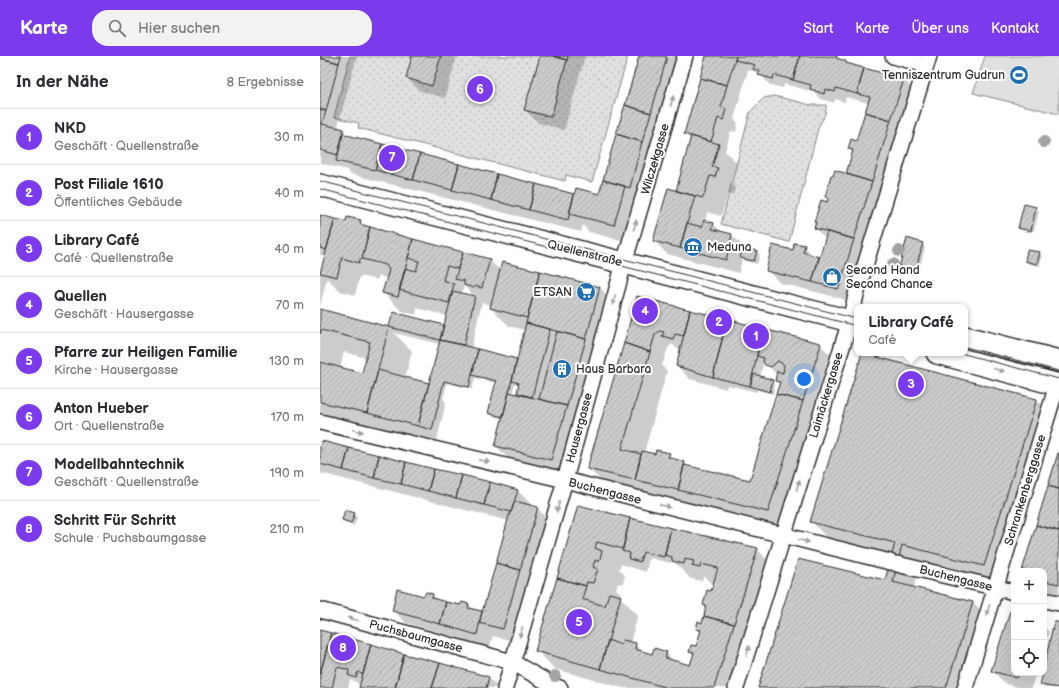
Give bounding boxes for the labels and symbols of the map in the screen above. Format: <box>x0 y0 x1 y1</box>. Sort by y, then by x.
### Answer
sports icon: Tenniszentrum Gudrun <box>1008 64 1030 86</box>
place label: Tenniszentrum Gudrun <box>882 68 1005 83</box>
pin: 6 <box>467 74 493 104</box>
one-way arrow <box>669 94 675 106</box>
street label: Wilczekgasse <box>638 122 673 196</box>
pin: 7 <box>379 143 405 173</box>
one-way arrow <box>632 219 638 231</box>
museum icon: Meduna <box>682 236 704 258</box>
street label: Quellenstraße <box>546 237 624 270</box>
place label: Meduna <box>707 240 752 255</box>
place label: Second Hand Second Chance <box>846 263 933 292</box>
shop icon: Second Hand Second Chance <box>821 266 843 288</box>
supermarket icon: ETSAN <box>575 281 597 303</box>
place label: ETSAN <box>533 285 572 300</box>
one-way arrow <box>611 295 617 307</box>
pin: 4 <box>632 296 658 326</box>
pin: 2 <box>706 307 732 337</box>
pin: 1 <box>743 321 769 351</box>
street label: Laimäckergasse <box>806 350 847 440</box>
building icon: Haus Barbara <box>551 358 573 380</box>
place label: Haus Barbara <box>576 362 651 377</box>
one-way arrow <box>993 367 1005 373</box>
your location <box>794 369 814 389</box>
pin: 3 <box>898 369 924 399</box>
street label: Hausergasse <box>563 391 596 465</box>
one-way arrow <box>352 428 364 434</box>
street label: Schrankenberggasse <box>1001 433 1049 547</box>
one-way arrow <box>479 458 491 464</box>
street label: Buchengasse <box>567 475 643 508</box>
one-way arrow <box>795 479 801 491</box>
one-way arrow <box>555 501 561 513</box>
one-way arrow <box>659 503 671 509</box>
one-way arrow <box>798 539 811 545</box>
street label: Buchengasse <box>918 562 994 595</box>
one-way arrow <box>985 604 991 616</box>
pin: 5 <box>566 607 592 637</box>
one-way arrow <box>347 616 359 622</box>
street label: Puchsbaumgasse <box>368 617 464 656</box>
one-way arrow <box>518 626 524 638</box>
pin: 8 <box>330 633 356 663</box>
one-way arrow <box>745 644 751 656</box>

